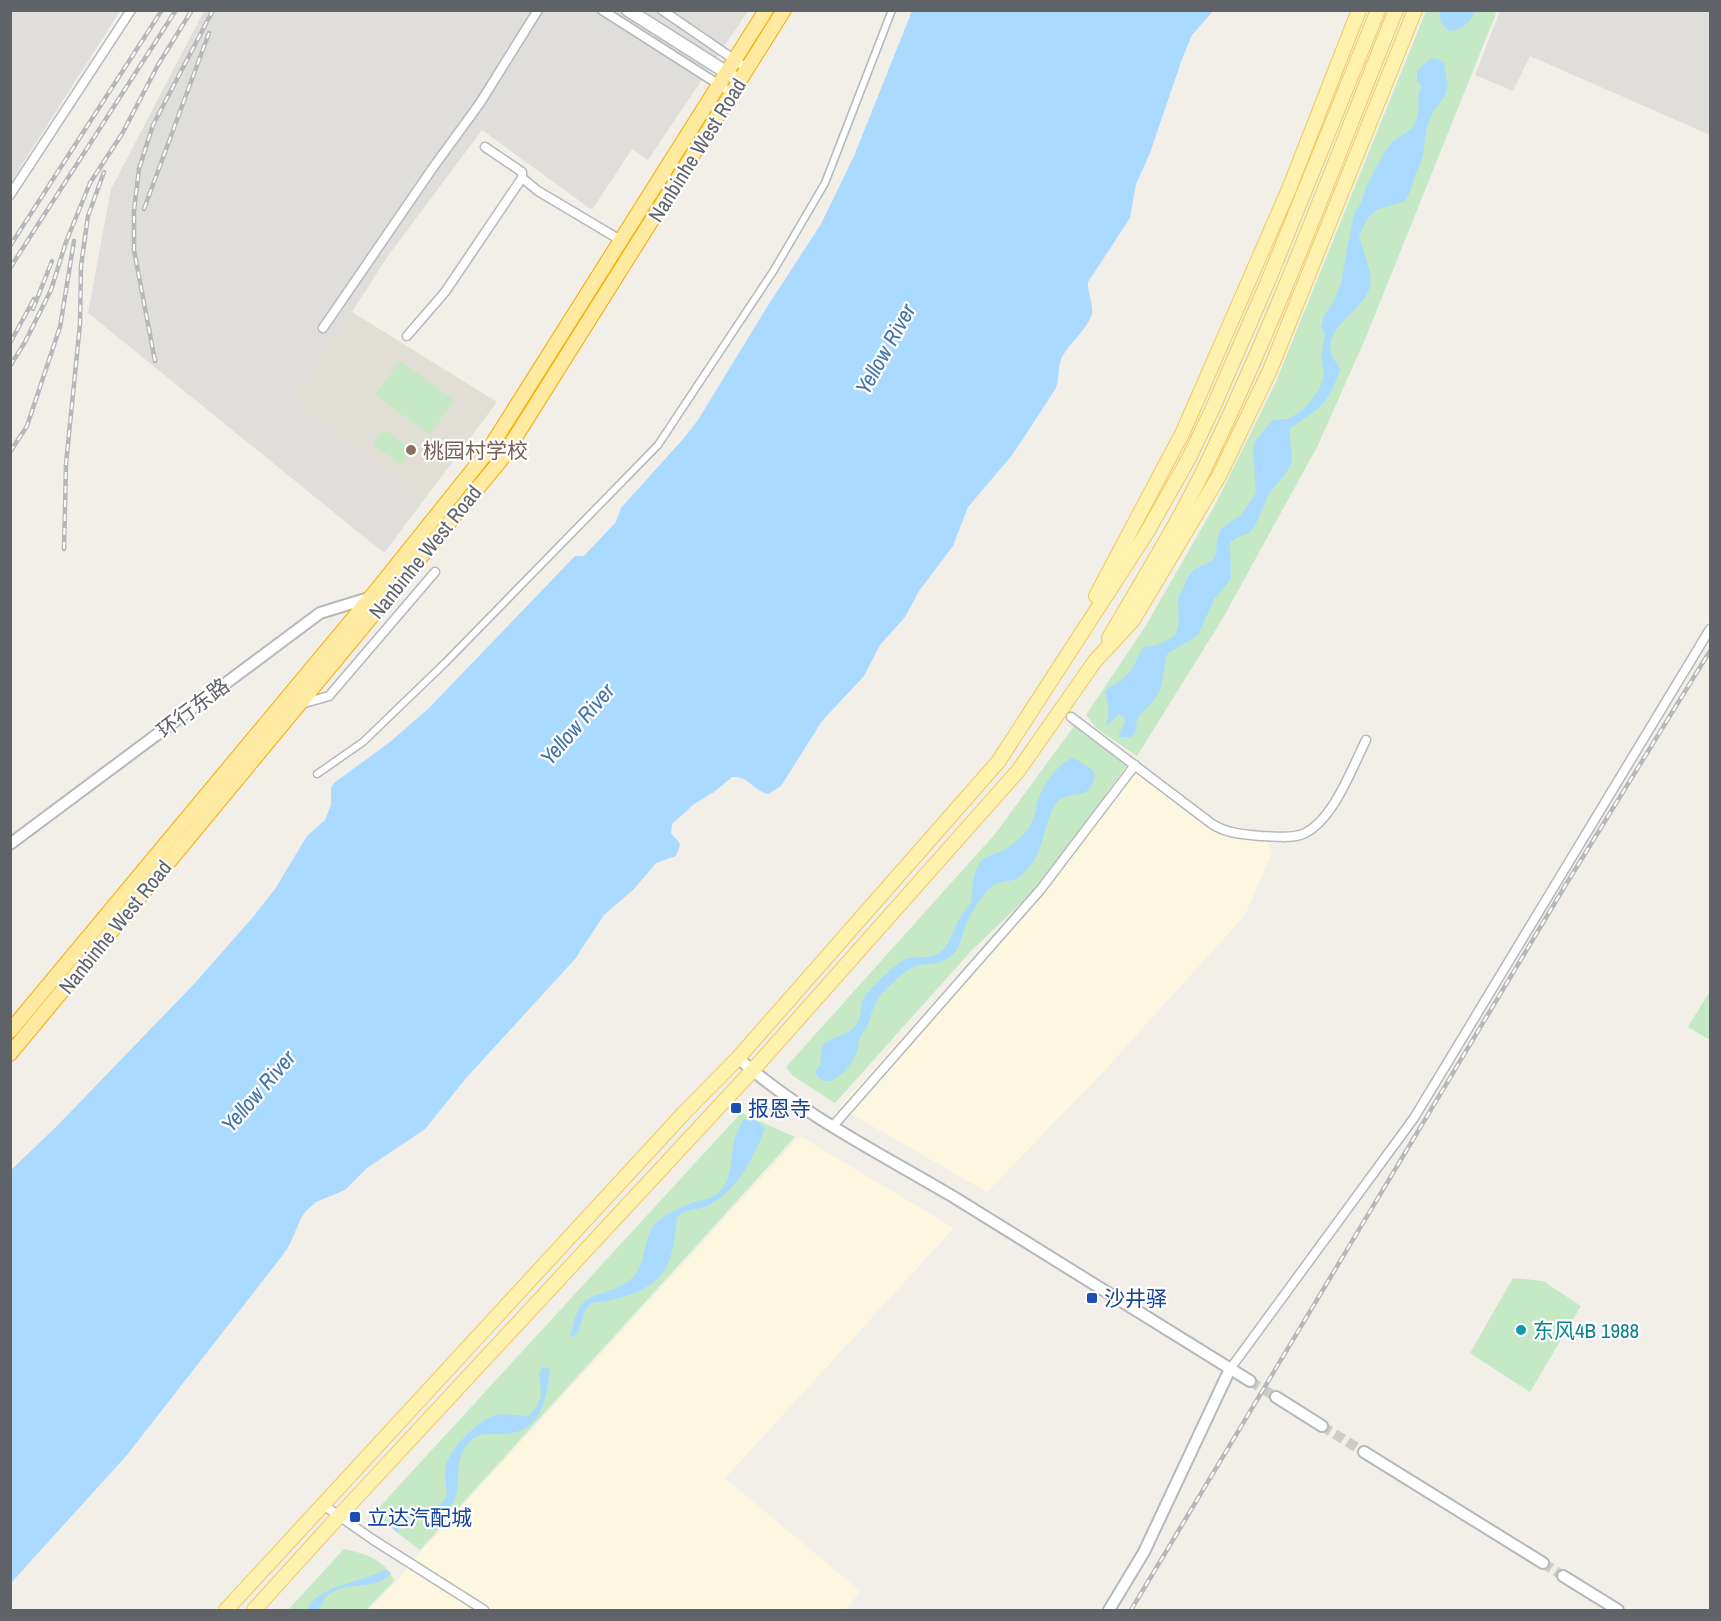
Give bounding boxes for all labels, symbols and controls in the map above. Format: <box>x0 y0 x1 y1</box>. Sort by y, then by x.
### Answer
street label: Nanbinhe West Road <box>641 73 753 227</box>
water label: Yellow River <box>848 297 923 400</box>
place label: 桃园村学校 <box>423 436 528 465</box>
marker: 桃园村学校 <box>404 443 418 457</box>
street label: Nanbinhe West Road <box>362 479 488 625</box>
street label: 环行东路 <box>151 671 235 745</box>
water label: Yellow River <box>533 676 622 771</box>
street label: Nanbinhe West Road <box>52 854 178 1000</box>
water label: Yellow River <box>214 1043 303 1138</box>
place label: 报恩寺 <box>748 1094 811 1123</box>
marker: 报恩寺 <box>729 1101 743 1115</box>
place label: 沙井驿 <box>1104 1284 1167 1313</box>
marker: 沙井驿 <box>1085 1291 1099 1305</box>
place label: 东风4B 1988 <box>1533 1316 1639 1345</box>
marker: 东风4B 1988 <box>1514 1323 1528 1337</box>
place label: 立达汽配城 <box>367 1503 472 1532</box>
marker: 立达汽配城 <box>348 1510 362 1524</box>

